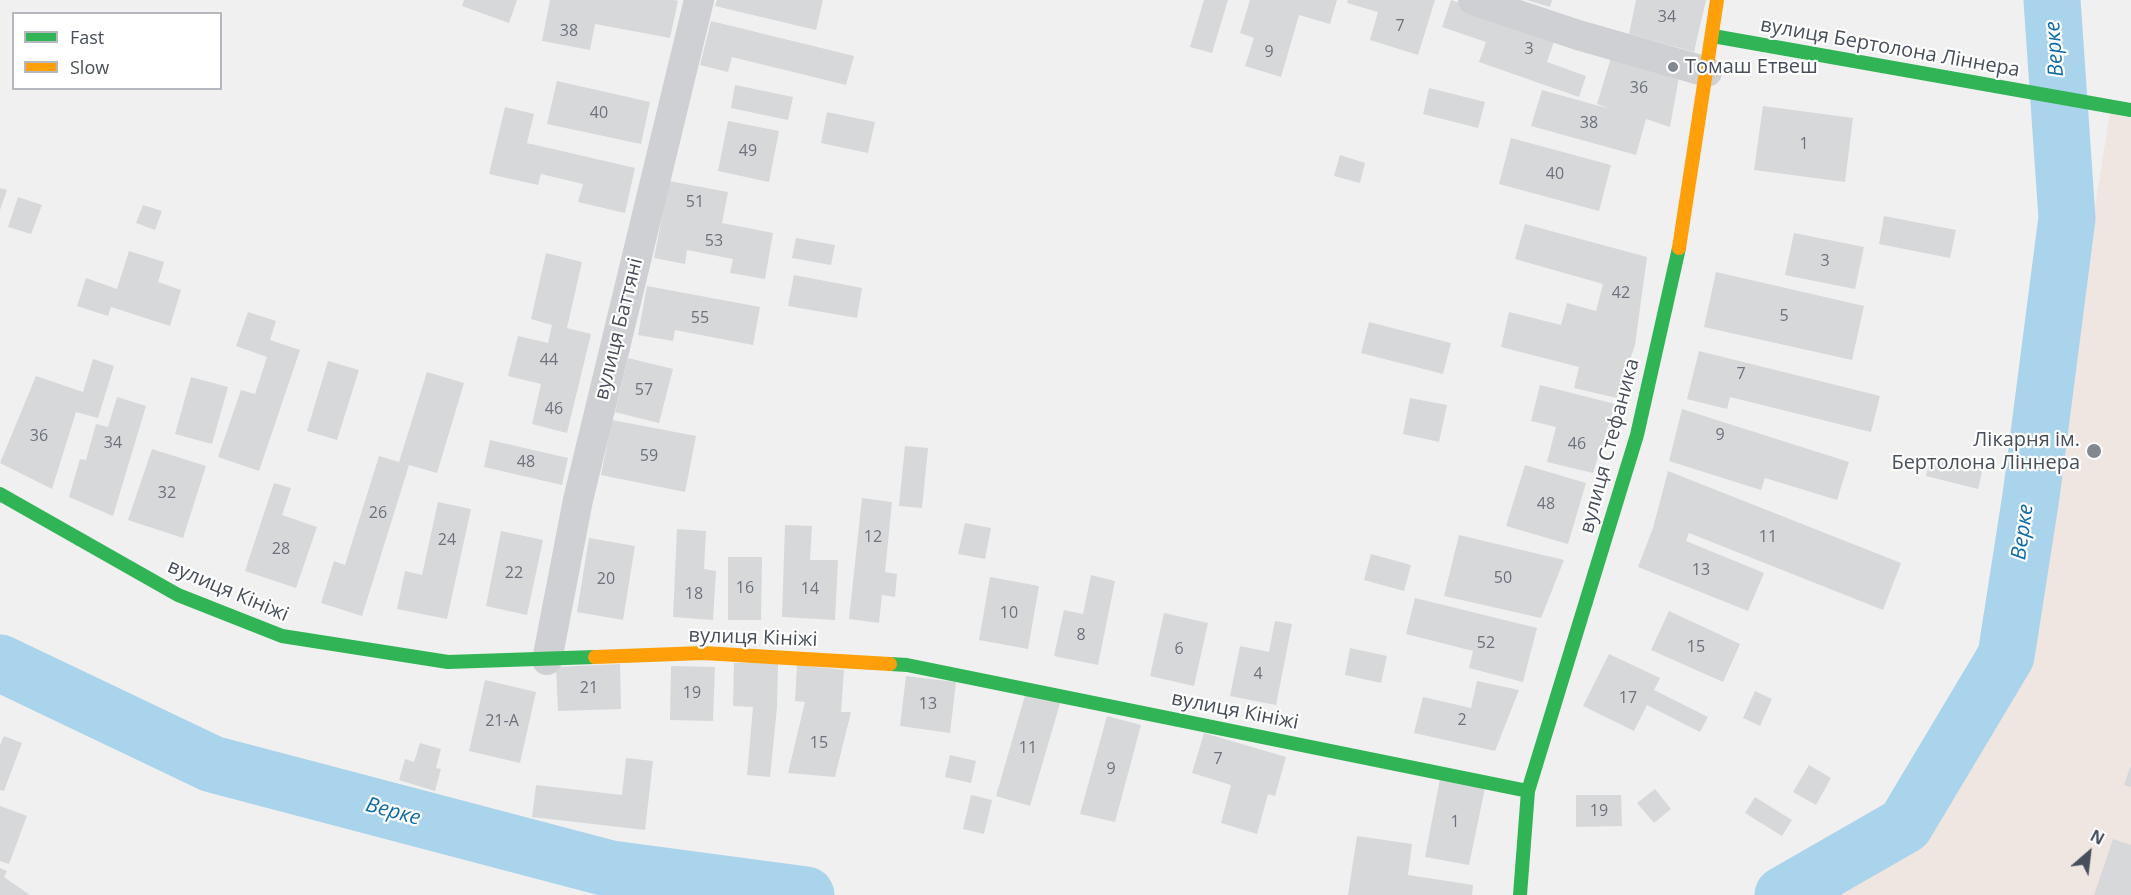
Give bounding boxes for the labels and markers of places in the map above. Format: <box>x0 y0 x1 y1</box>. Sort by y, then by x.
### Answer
place label: Томаш Етвеш <box>1685 55 1818 79</box>
marker: Томаш Етвеш <box>1666 60 1680 74</box>
place label: Лікарня ім. Бертолона Ліннера <box>1891 428 2080 475</box>
marker: Лікарня ім. Бертолона Ліннера <box>2085 442 2103 460</box>

